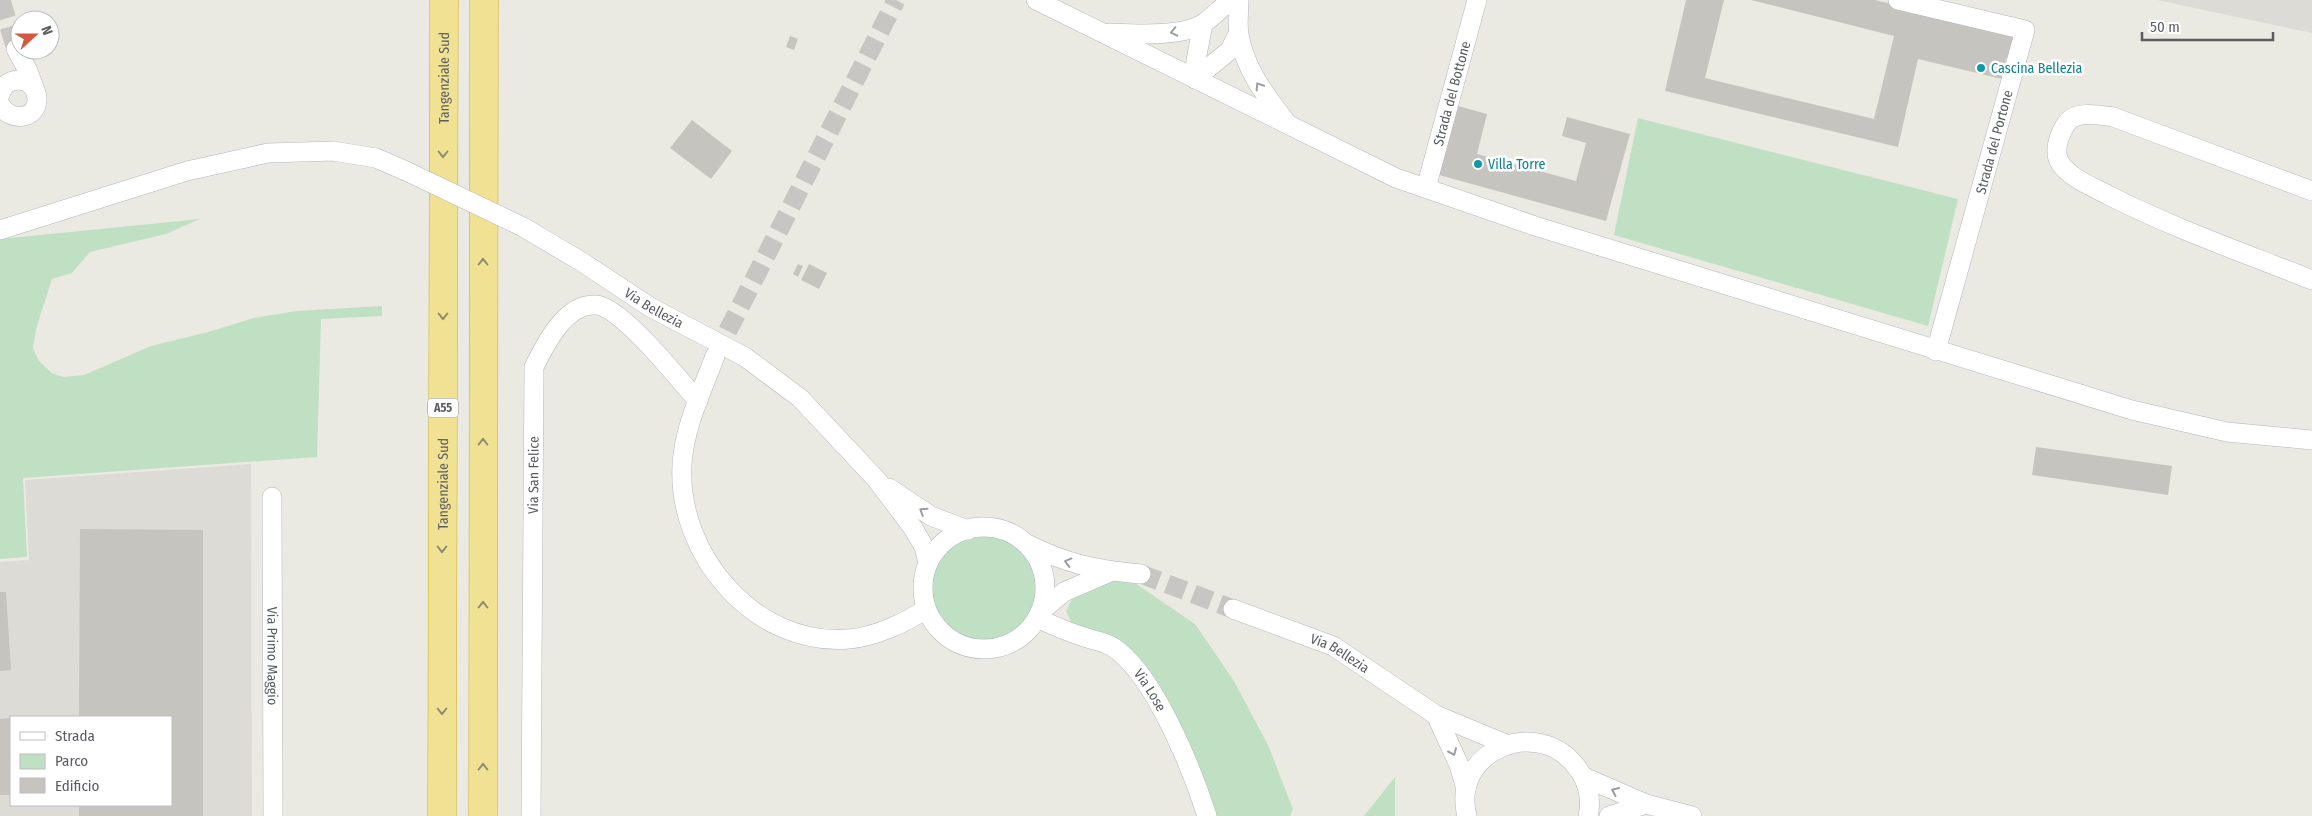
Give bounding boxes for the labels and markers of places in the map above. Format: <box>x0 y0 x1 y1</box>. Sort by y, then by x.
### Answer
place label: Cascina Bellezia <box>1991 60 2083 77</box>
marker: Cascina Bellezia <box>1975 62 1987 74</box>
place label: Villa Torre <box>1488 156 1546 173</box>
marker: Villa Torre <box>1472 158 1484 170</box>

